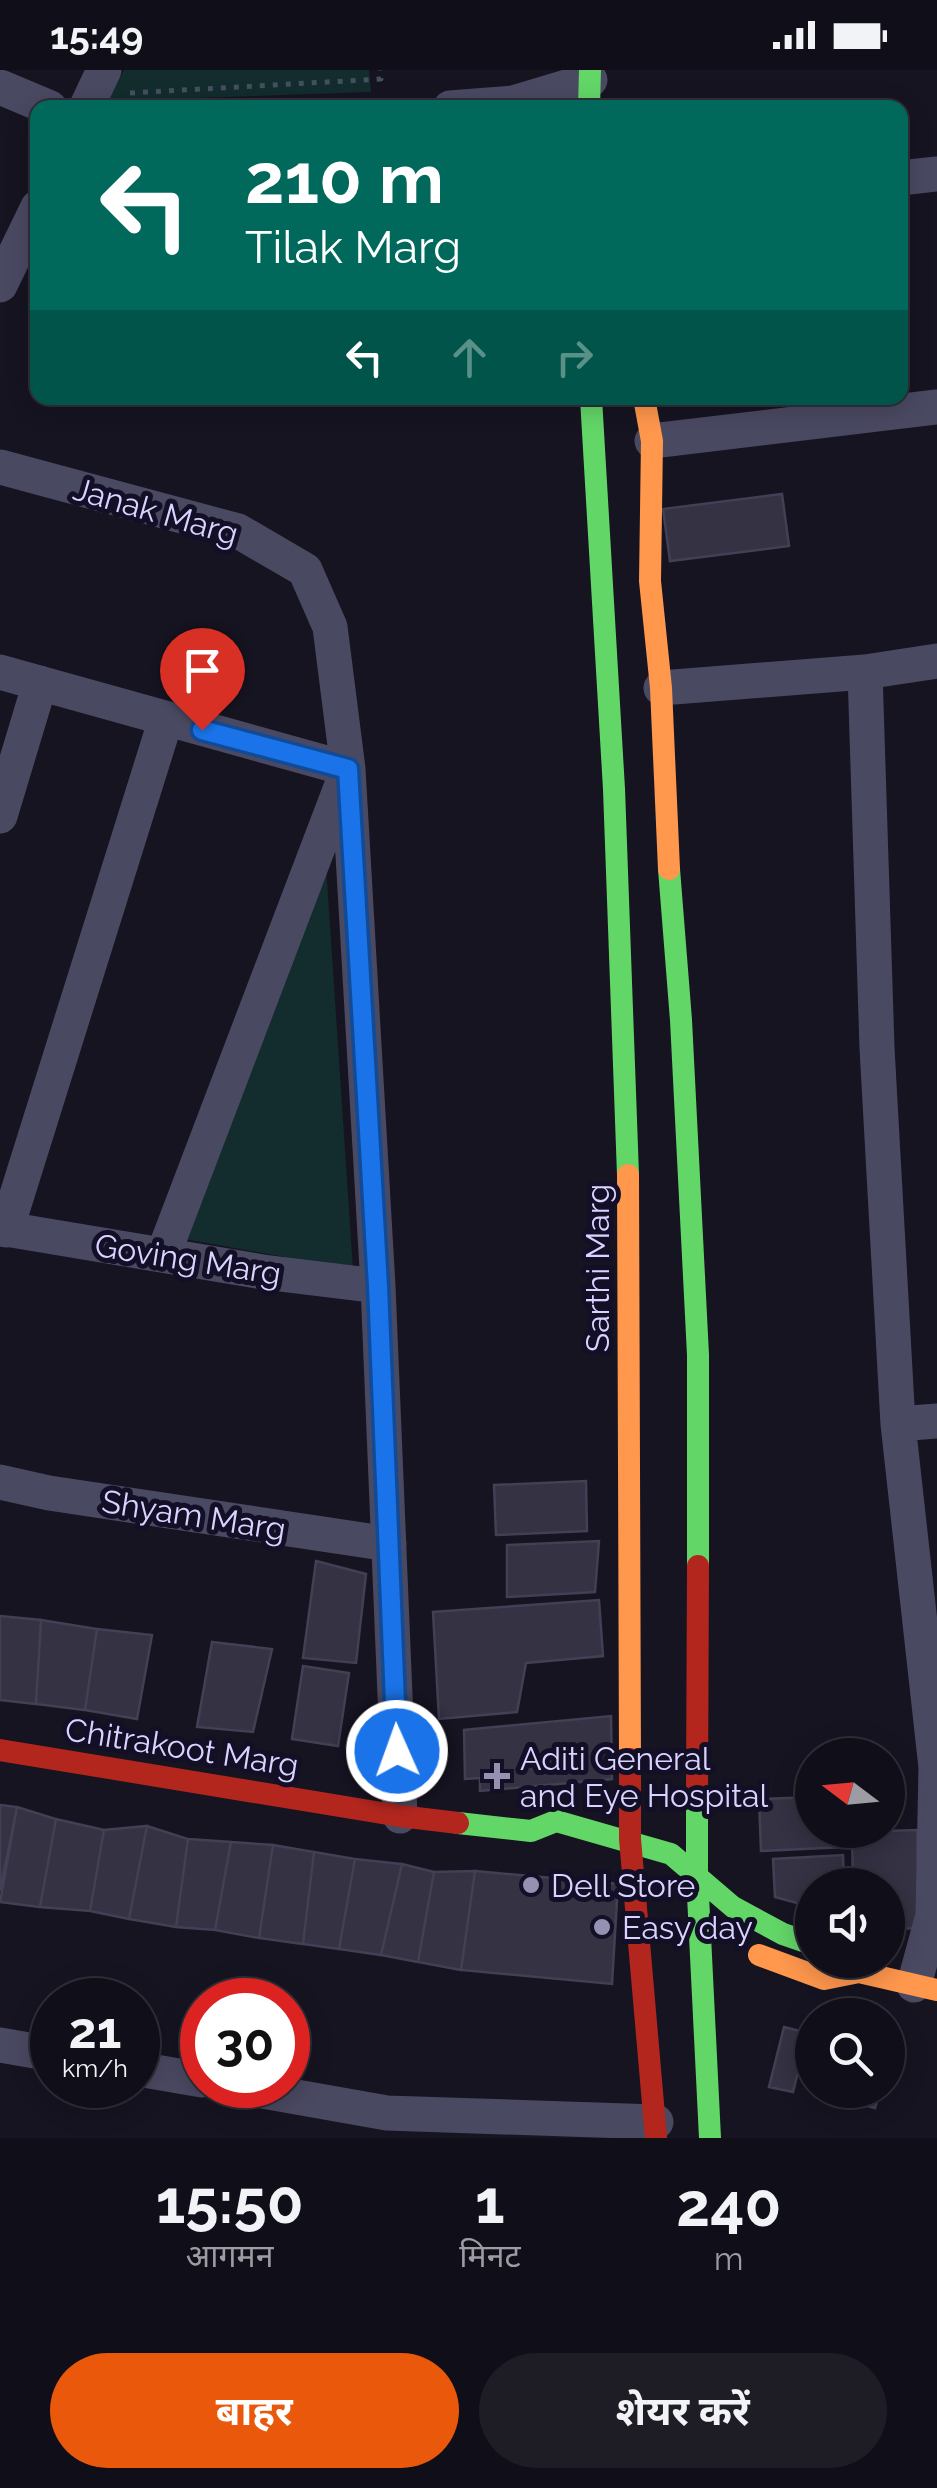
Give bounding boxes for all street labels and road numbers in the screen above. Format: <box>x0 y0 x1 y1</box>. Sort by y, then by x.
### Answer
street label: Janak Marg <box>69 470 243 552</box>
street label: Sarthi Marg <box>579 1184 616 1352</box>
street label: Goving Marg <box>92 1226 284 1292</box>
street label: Shyam Marg <box>99 1482 289 1548</box>
street label: Chitrakoot Marg <box>63 1710 301 1784</box>

